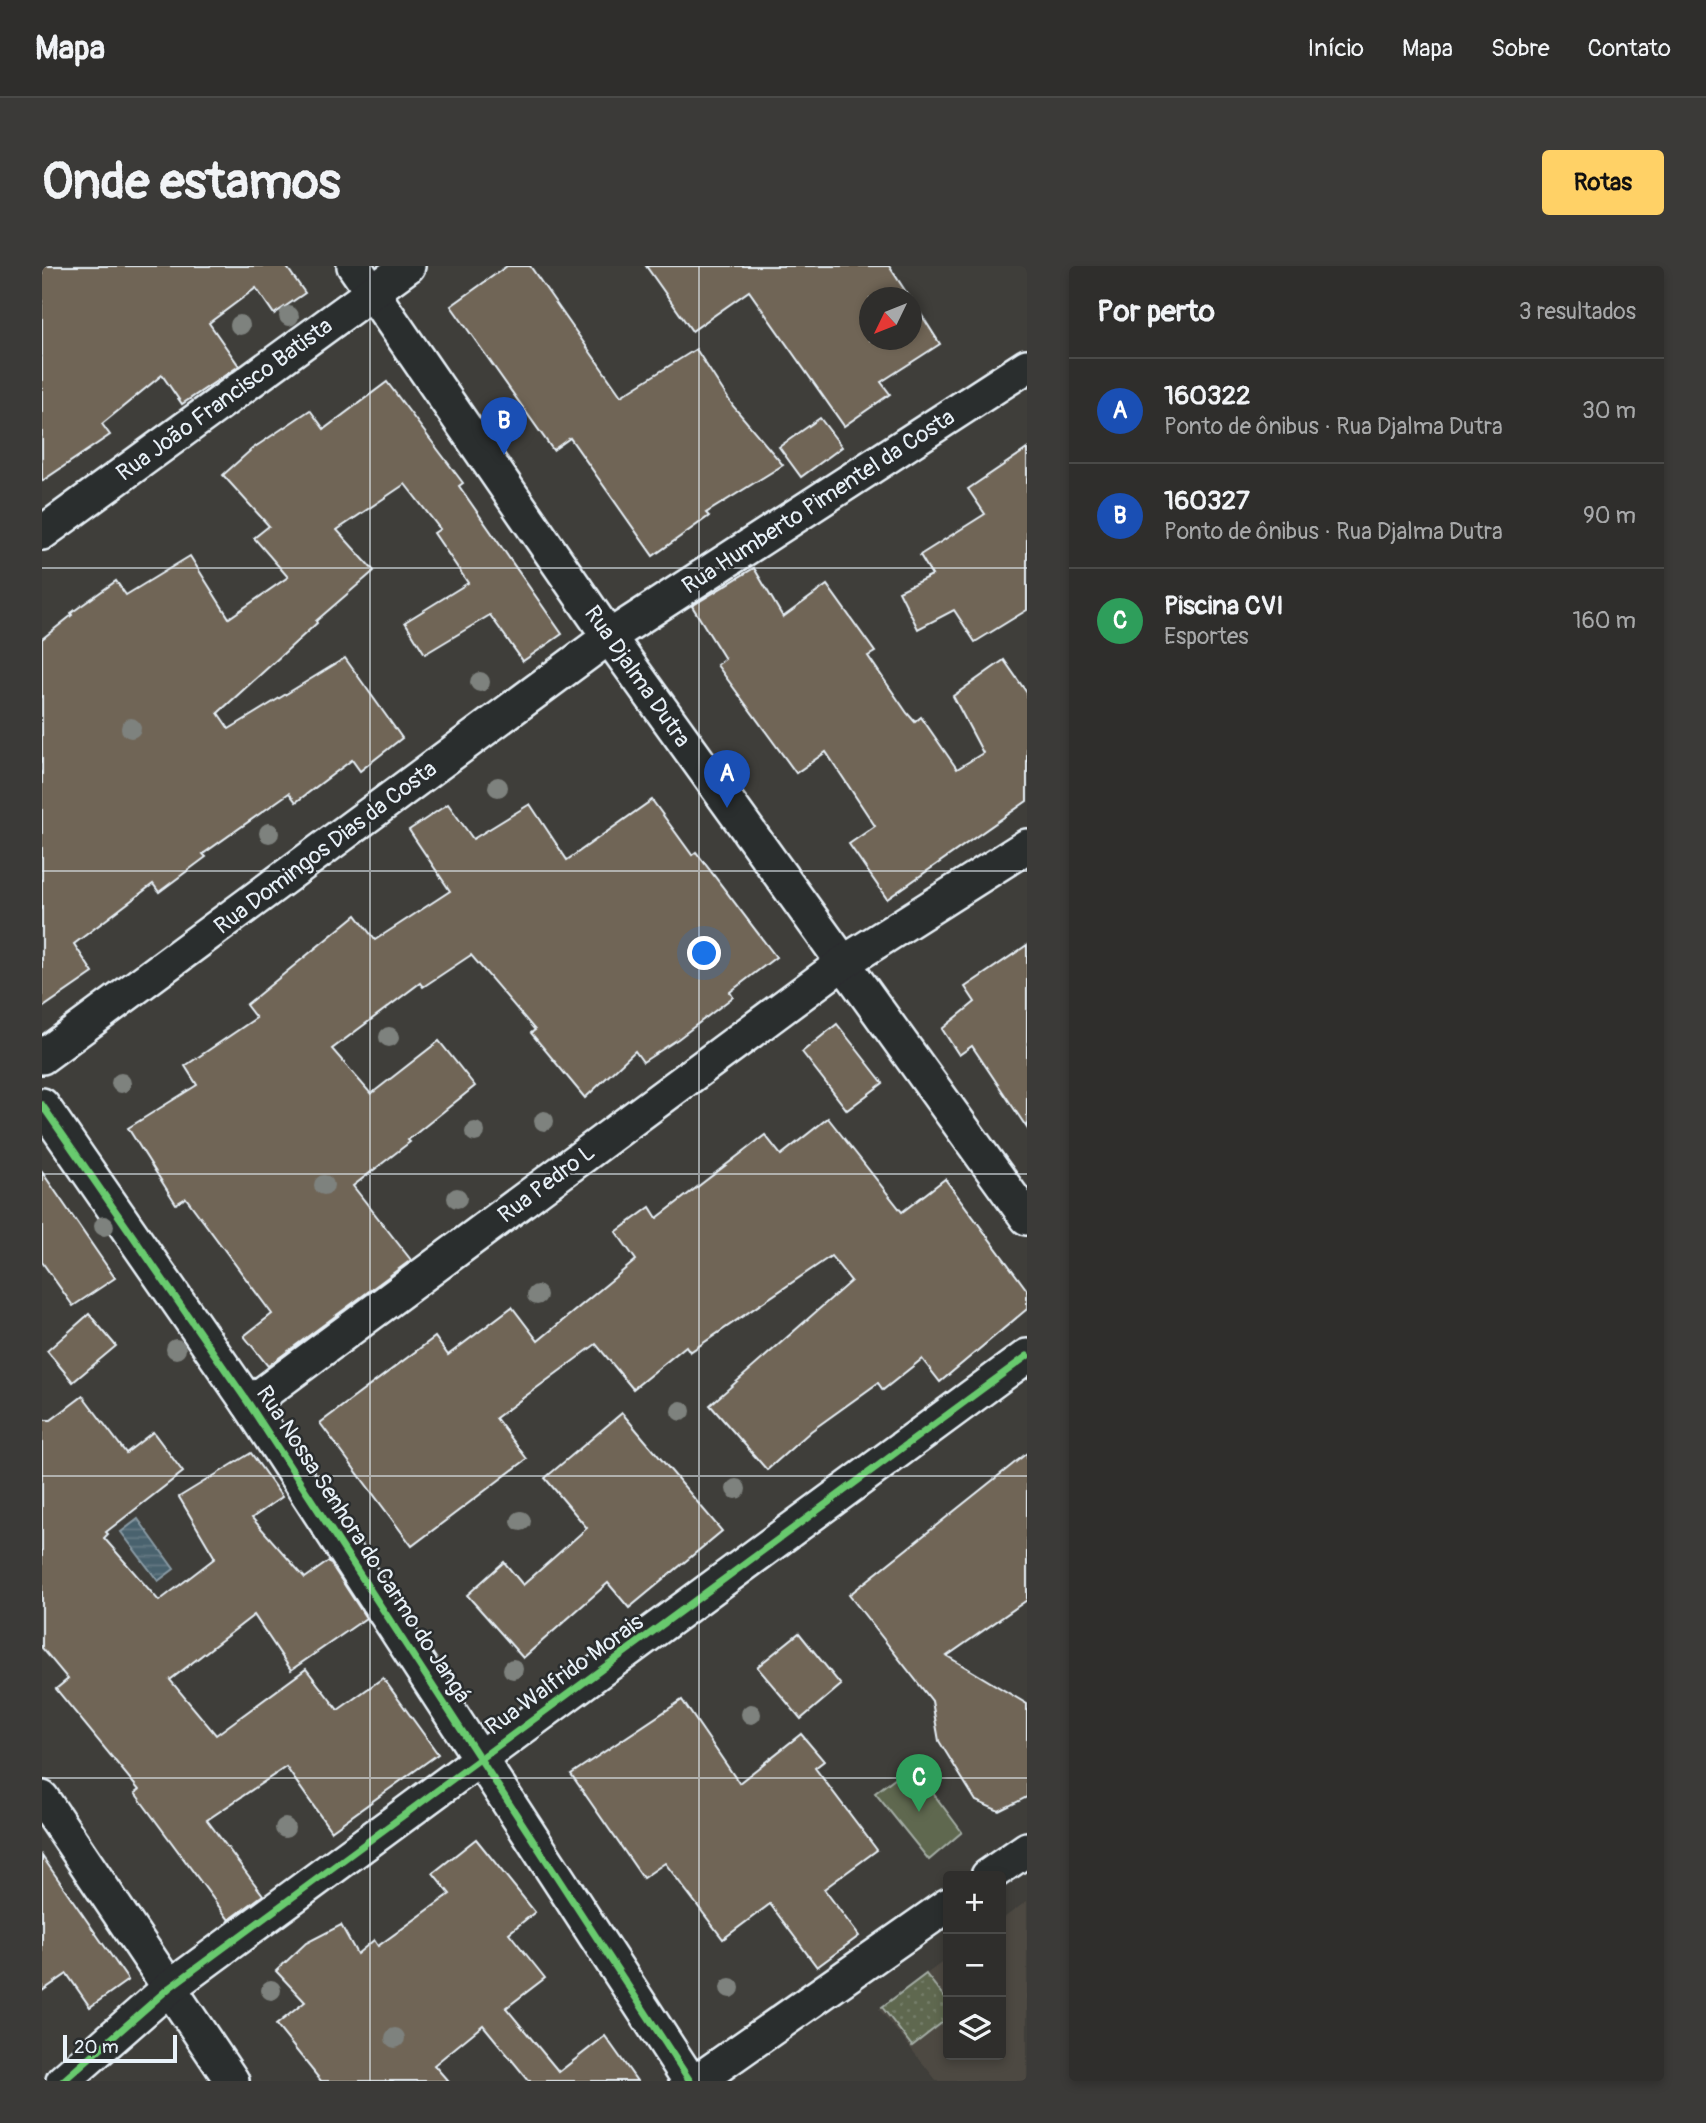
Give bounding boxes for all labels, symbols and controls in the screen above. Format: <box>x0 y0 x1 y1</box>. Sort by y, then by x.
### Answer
text: Mapa <box>35 28 105 69</box>
text: Início <box>1308 34 1364 63</box>
text: Mapa <box>1402 34 1453 63</box>
text: Sobre <box>1491 34 1550 63</box>
text: Contato <box>1588 34 1671 63</box>
button: Rotas <box>1542 150 1664 215</box>
text: Onde estamos <box>42 152 340 213</box>
north arrow <box>859 287 922 350</box>
text: Por perto <box>1097 293 1215 330</box>
text: 3 resultados <box>1519 297 1636 326</box>
street label: Rua João Francisco Batista <box>111 311 338 488</box>
text: 160322 <box>1164 380 1251 412</box>
text: A <box>1113 396 1127 425</box>
text: 30 m <box>1582 396 1636 425</box>
pin: B <box>481 397 527 455</box>
street label: Rua Humberto Pimentel da Costa <box>677 402 960 600</box>
text: Ponto de ônibus · Rua Djalma Dutra <box>1164 412 1503 441</box>
text: 160327 <box>1164 485 1250 517</box>
text: B <box>1113 501 1127 530</box>
text: 90 m <box>1583 501 1636 530</box>
text: Ponto de ônibus · Rua Djalma Dutra <box>1164 517 1503 546</box>
text: Piscina CVI <box>1164 590 1284 622</box>
street label: Rua Djalma Dutra <box>578 600 697 753</box>
text: C <box>1113 606 1127 635</box>
text: 160 m <box>1572 606 1636 635</box>
text: Esportes <box>1164 622 1249 651</box>
pin: A <box>704 750 750 808</box>
street label: Rua Domingos Dias da Costa <box>208 754 442 941</box>
your location <box>687 936 721 970</box>
street label: Rua Pedro L <box>492 1138 601 1229</box>
street label: Rua Nossa Senhora do Carmo do Jangá <box>250 1380 477 1708</box>
street label: Rua Walfrido Morais <box>480 1607 649 1741</box>
pin: C <box>896 1754 942 1812</box>
map controls <box>943 1871 1006 2060</box>
button: + <box>943 1871 1006 1934</box>
button: − <box>943 1934 1006 1997</box>
button: layers <box>943 1997 1006 2060</box>
scale bar <box>63 2032 177 2064</box>
text: 20 m <box>74 2035 119 2059</box>

